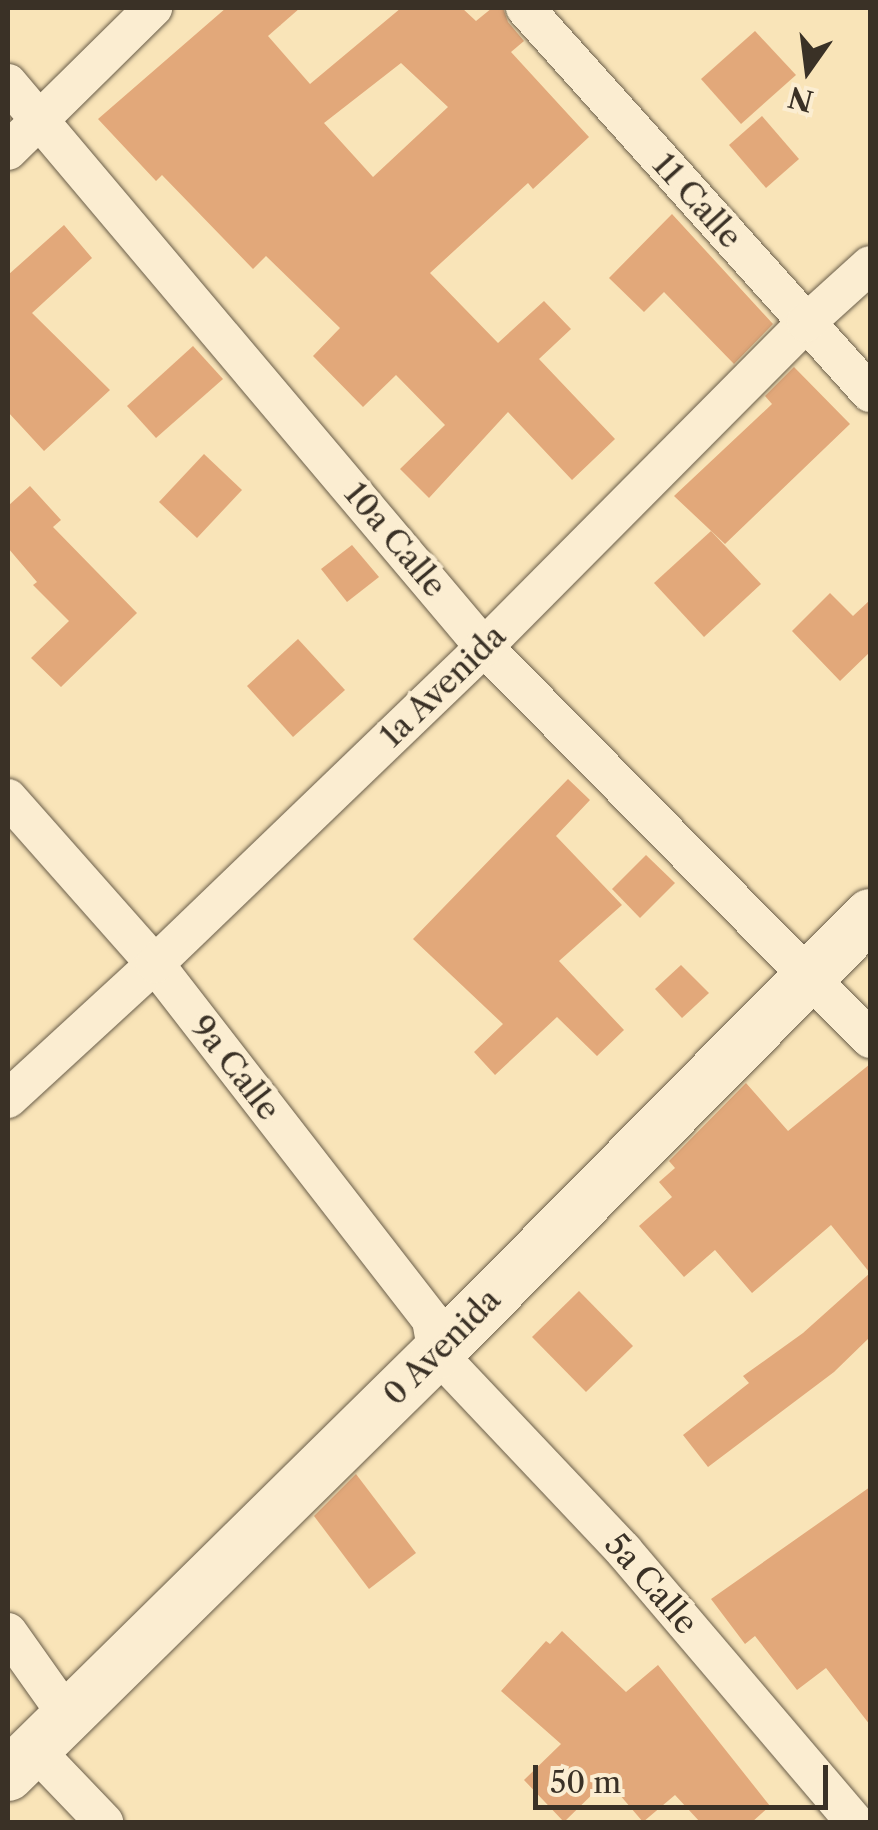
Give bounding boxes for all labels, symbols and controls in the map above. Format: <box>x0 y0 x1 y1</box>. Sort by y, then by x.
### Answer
north arrow <box>758 20 858 120</box>
text: N <box>785 80 817 119</box>
street label: 11 Calle <box>645 146 749 256</box>
street label: 10a Calle <box>336 475 454 605</box>
street label: 1a Avenida <box>372 616 514 756</box>
street label: 9a Calle <box>182 1008 288 1128</box>
street label: 0 Avenida <box>375 1280 509 1414</box>
street label: 5a Calle <box>597 1526 705 1642</box>
scale bar <box>538 1745 833 1807</box>
text: 50 m <box>550 1764 621 1801</box>

